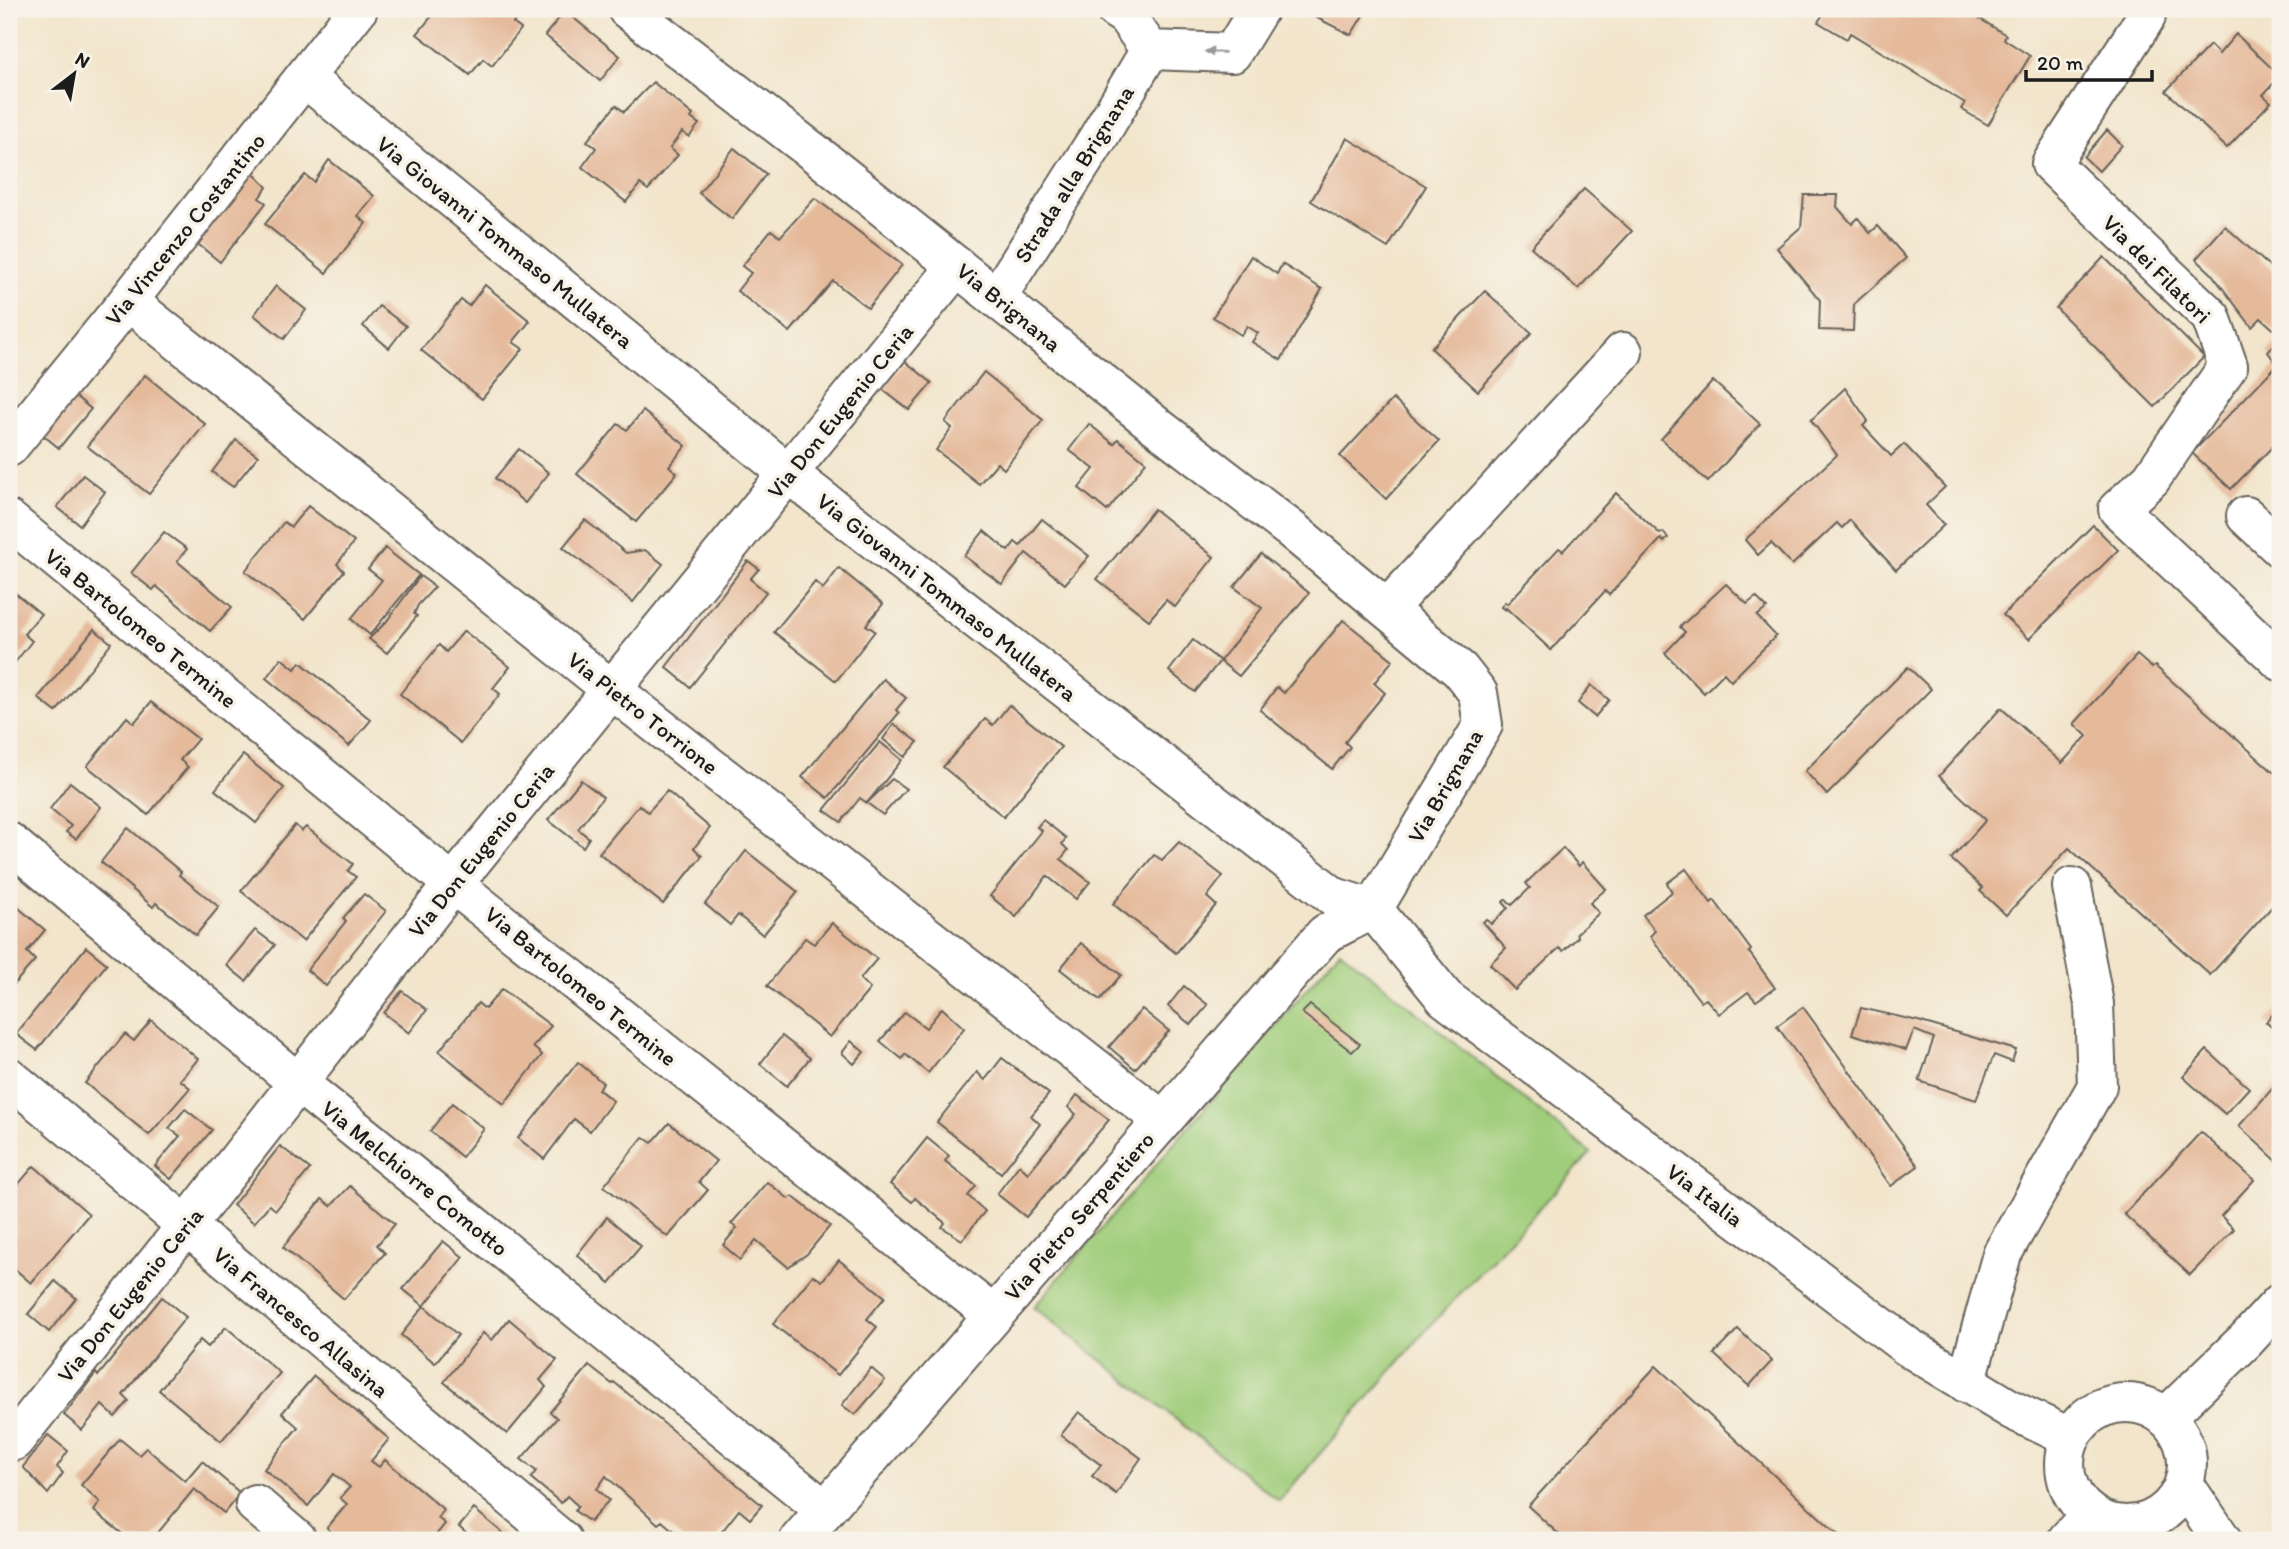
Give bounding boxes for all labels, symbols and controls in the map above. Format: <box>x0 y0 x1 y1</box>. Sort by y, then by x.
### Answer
north arrow <box>38 38 108 108</box>
scale bar <box>2026 38 2152 82</box>
text: N <box>71 47 94 73</box>
one-way arrow <box>1204 47 1226 58</box>
text: 20 m <box>2037 50 2084 75</box>
street label: Strada alla Brignana <box>1008 80 1140 268</box>
street label: Via Vincenzo Costantino <box>99 127 271 331</box>
street label: Via Giovanni Tommaso Mullatera <box>371 130 639 354</box>
street label: Via dei Filatori <box>2097 209 2217 329</box>
street label: Via Brignana <box>951 256 1067 358</box>
street label: Via Don Eugenio Ceria <box>761 318 919 504</box>
street label: Via Giovanni Tommaso Mullatera <box>811 487 1083 707</box>
street label: Via Bartolomeo Termine <box>39 542 243 714</box>
street label: Via Pietro Torrione <box>562 645 724 781</box>
street label: Via Brignana <box>1401 724 1489 848</box>
street label: Via Don Eugenio Ceria <box>402 757 560 943</box>
street label: Via Bartolomeo Termine <box>479 900 683 1072</box>
street label: Via Melchiorre Comotto <box>316 1094 514 1262</box>
street label: Via Pietro Serpentiero <box>998 1126 1160 1306</box>
street label: Via Italia <box>1661 1157 1749 1233</box>
street label: Via Don Eugenio Ceria <box>51 1202 209 1388</box>
street label: Via Francesco Allasina <box>207 1240 395 1404</box>

